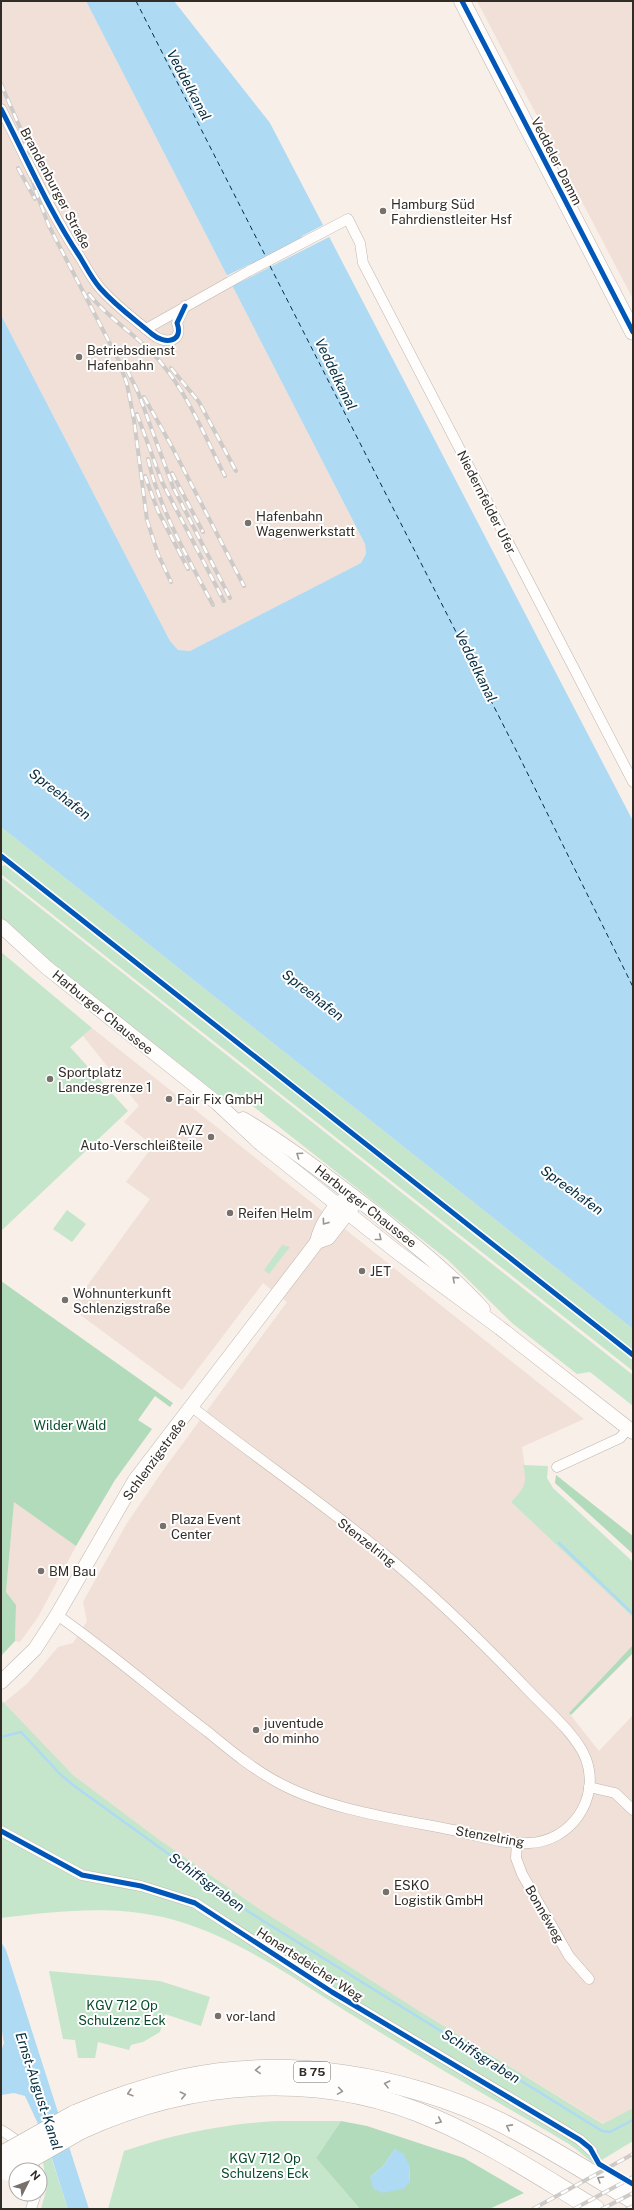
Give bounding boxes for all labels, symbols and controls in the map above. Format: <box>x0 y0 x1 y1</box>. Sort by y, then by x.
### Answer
water label: Veddelkanal <box>164 47 214 123</box>
street label: Veddeler Damm <box>528 115 585 208</box>
street label: Brandenburger Straße <box>17 125 94 251</box>
place label: Hamburg Süd Fahrdienstleiter Hsf <box>391 197 512 227</box>
marker: Hamburg Süd Fahrdienstleiter Hsf <box>378 206 388 216</box>
water label: Veddelkanal <box>312 335 360 413</box>
place label: Betriebsdienst Hafenbahn <box>87 343 175 373</box>
marker: Betriebsdienst Hafenbahn <box>74 352 84 362</box>
street label: Niedernfelder Ufer <box>454 448 519 556</box>
place label: Hafenbahn Wagenwerkstatt <box>256 509 355 539</box>
marker: Hafenbahn Wagenwerkstatt <box>243 518 253 528</box>
water label: Veddelkanal <box>452 627 500 705</box>
water label: Spreehafen <box>26 765 94 823</box>
water label: Spreehafen <box>279 966 347 1024</box>
street label: Harburger Chaussee <box>49 967 156 1058</box>
place label: Sportplatz Landesgrenze 1 <box>58 1065 151 1095</box>
marker: Sportplatz Landesgrenze 1 <box>45 1074 55 1084</box>
place label: Fair Fix GmbH <box>177 1092 263 1107</box>
marker: Fair Fix GmbH <box>164 1094 174 1104</box>
place label: AVZ Auto-Verschleißteile <box>80 1123 203 1153</box>
marker: AVZ Auto-Verschleißteile <box>206 1132 216 1142</box>
one-way arrow <box>296 1152 303 1160</box>
street label: Harburger Chaussee <box>312 1162 420 1251</box>
water label: Spreehafen <box>538 1162 607 1218</box>
place label: Reifen Helm <box>238 1206 313 1221</box>
marker: Reifen Helm <box>225 1208 235 1218</box>
one-way arrow <box>322 1218 330 1225</box>
one-way arrow <box>375 1233 382 1240</box>
place label: JET <box>370 1264 391 1279</box>
marker: JET <box>357 1266 367 1276</box>
one-way arrow <box>452 1277 459 1284</box>
place label: Wohnunterkunft Schlenzigstraße <box>73 1286 171 1316</box>
marker: Wohnunterkunft Schlenzigstraße <box>60 1295 70 1305</box>
street label: Schlenzigstraße <box>120 1415 189 1503</box>
park label: Wilder Wald <box>34 1418 106 1433</box>
place label: Plaza Event Center <box>171 1512 241 1542</box>
street label: Stenzelring <box>335 1515 399 1570</box>
marker: Plaza Event Center <box>158 1521 168 1531</box>
place label: BM Bau <box>49 1564 96 1579</box>
marker: BM Bau <box>36 1566 46 1576</box>
place label: juventude do minho <box>263 1716 324 1746</box>
marker: juventude do minho <box>251 1725 261 1735</box>
street label: Stenzelring <box>454 1823 525 1850</box>
water label: Schiffsgraben <box>166 1849 248 1915</box>
place label: ESKO Logistik GmbH <box>394 1878 484 1908</box>
street label: Bonnéweg <box>522 1883 567 1946</box>
marker: ESKO Logistik GmbH <box>381 1887 391 1897</box>
street label: Honartsdeicher Weg <box>254 1924 366 2004</box>
park label: KGV 712 Op Schulzenz Eck <box>78 1998 166 2028</box>
place label: vor-land <box>226 2009 275 2024</box>
marker: vor-land <box>213 2011 223 2021</box>
water label: Schiffsgraben <box>439 2026 523 2086</box>
water label: Ernst-August-Kanal <box>12 2030 66 2152</box>
road number: B 75 <box>294 2062 330 2082</box>
one-way arrow <box>255 2066 261 2075</box>
one-way arrow <box>384 2080 391 2089</box>
one-way arrow <box>337 2086 343 2095</box>
one-way arrow <box>127 2088 134 2097</box>
one-way arrow <box>180 2091 186 2099</box>
one-way arrow <box>435 2116 443 2124</box>
one-way arrow <box>506 2125 513 2132</box>
park label: KGV 712 Op Schulzens Eck <box>221 2151 309 2181</box>
north arrow <box>8 2162 48 2202</box>
text: N <box>28 2168 43 2183</box>
one-way arrow <box>597 2176 604 2184</box>

